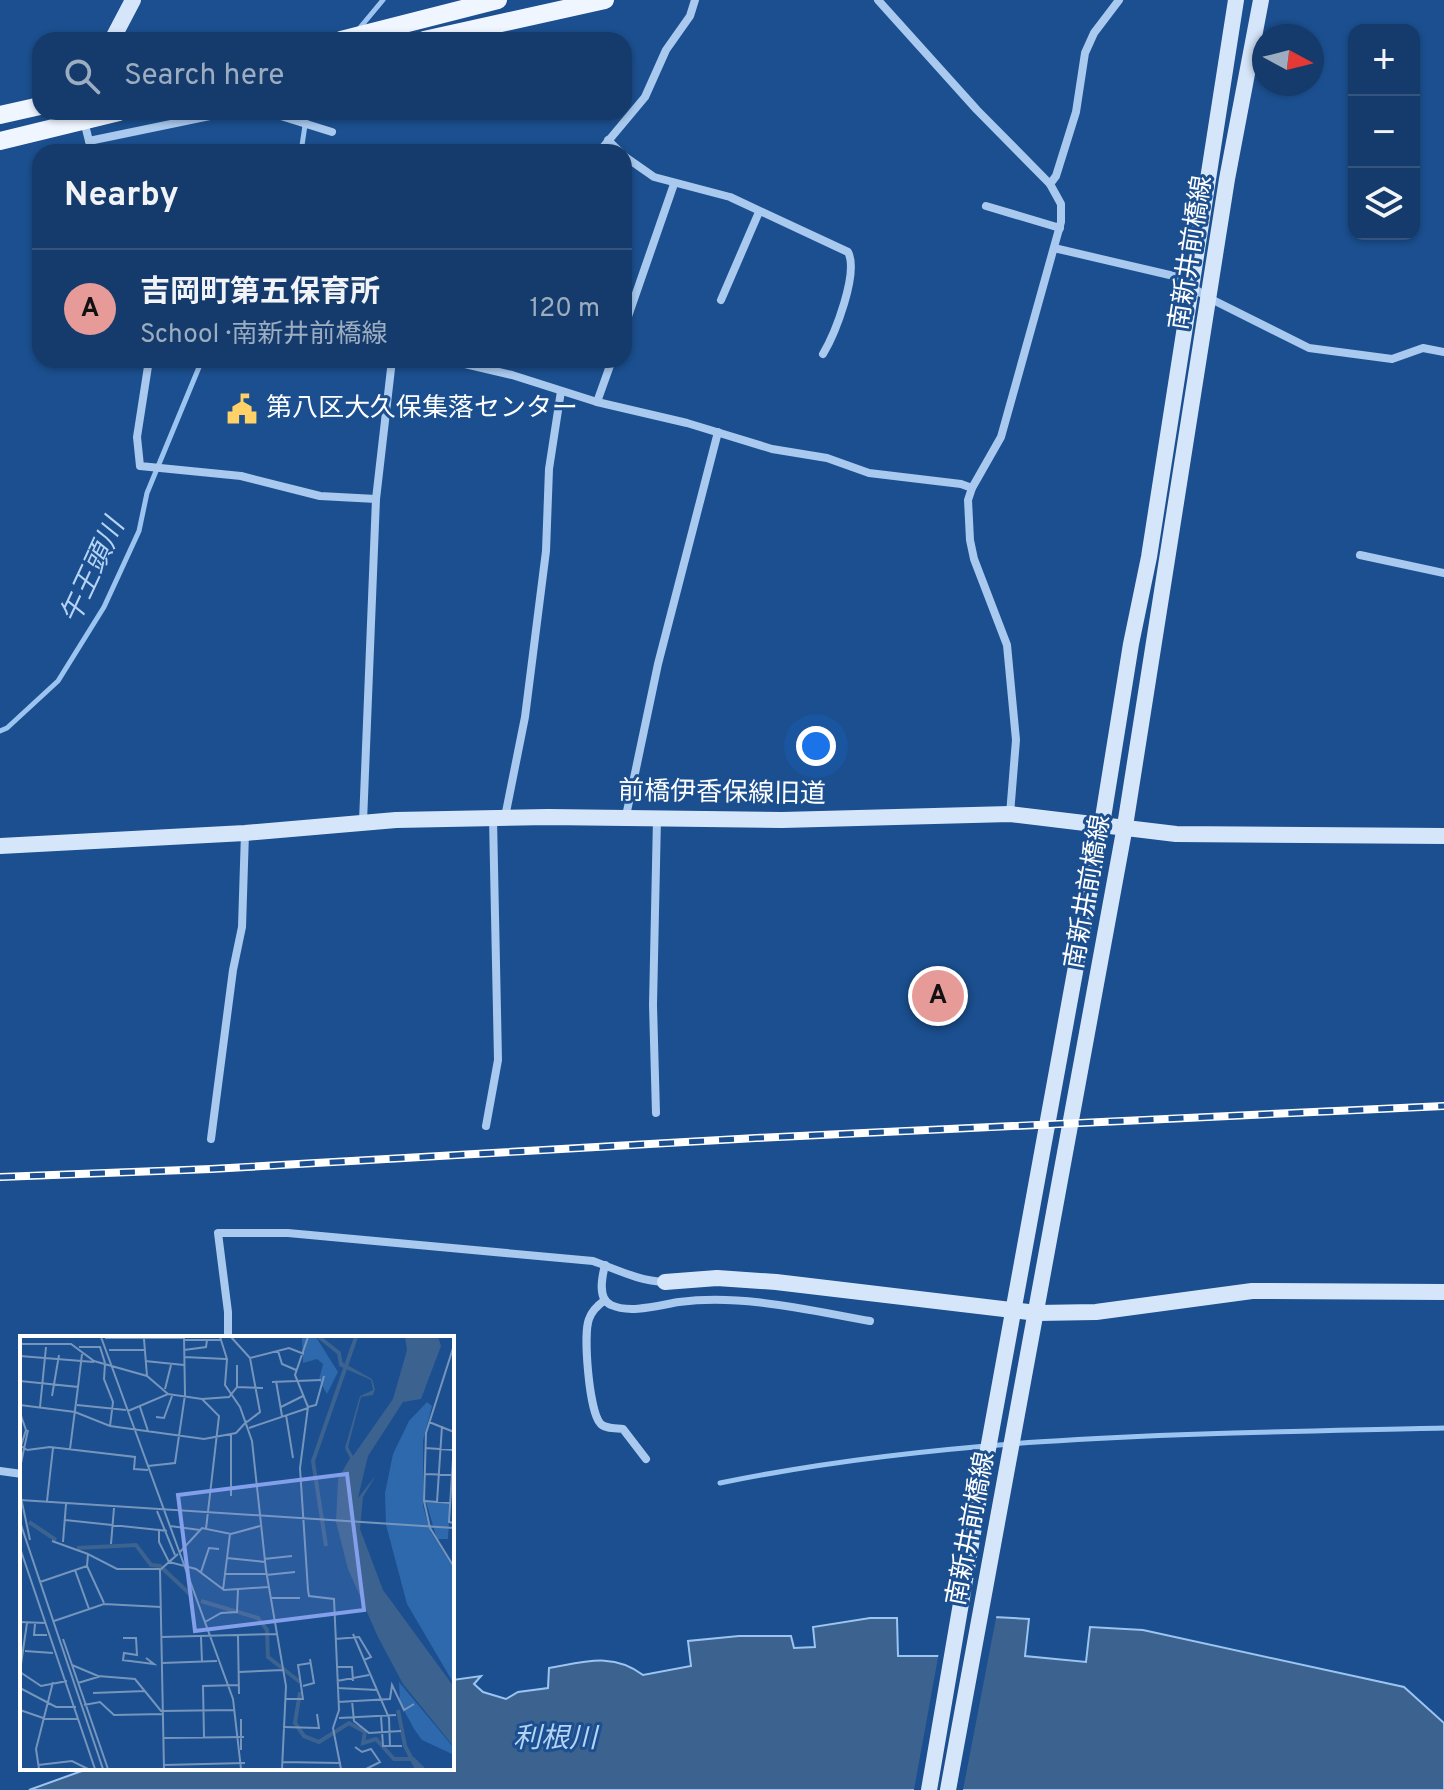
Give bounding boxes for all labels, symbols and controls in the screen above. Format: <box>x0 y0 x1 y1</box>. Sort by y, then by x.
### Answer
north arrow <box>1252 24 1324 96</box>
map controls <box>1348 24 1420 240</box>
button: + <box>1348 24 1420 96</box>
search box <box>32 32 632 120</box>
icon: search <box>60 54 104 98</box>
text: Search here <box>124 58 284 95</box>
button: − <box>1348 96 1420 168</box>
button: layers <box>1348 168 1420 240</box>
street label: 南新井前橋線 <box>1164 173 1220 333</box>
text: Nearby <box>64 175 179 218</box>
text: 吉岡町第五保育所 <box>140 275 380 312</box>
text: A <box>81 293 99 326</box>
text: 120 m <box>530 293 600 326</box>
text: School · 南新井前橋線 <box>140 319 388 352</box>
public building icon: 第八区大久保集落センター <box>225 392 259 426</box>
place label: 第八区大久保集落センター <box>266 393 578 426</box>
water label: 午王頭川 <box>54 511 135 630</box>
your location <box>796 726 836 766</box>
street label: 前橋伊香保線旧道 <box>618 776 826 812</box>
street label: 南新井前橋線 <box>1059 812 1119 972</box>
pin: A <box>912 966 964 1026</box>
inset map <box>20 1336 454 1770</box>
street label: 南新井前橋線 <box>941 1449 1003 1609</box>
water label: 利根川 <box>513 1722 600 1758</box>

